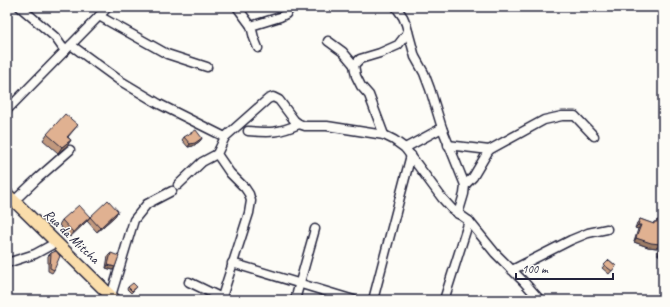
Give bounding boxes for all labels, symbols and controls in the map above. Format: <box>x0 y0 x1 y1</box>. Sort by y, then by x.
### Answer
street label: Rua da Mitcha <box>40 206 104 268</box>
scale bar <box>516 255 613 281</box>
text: 100 m <box>522 261 549 277</box>

